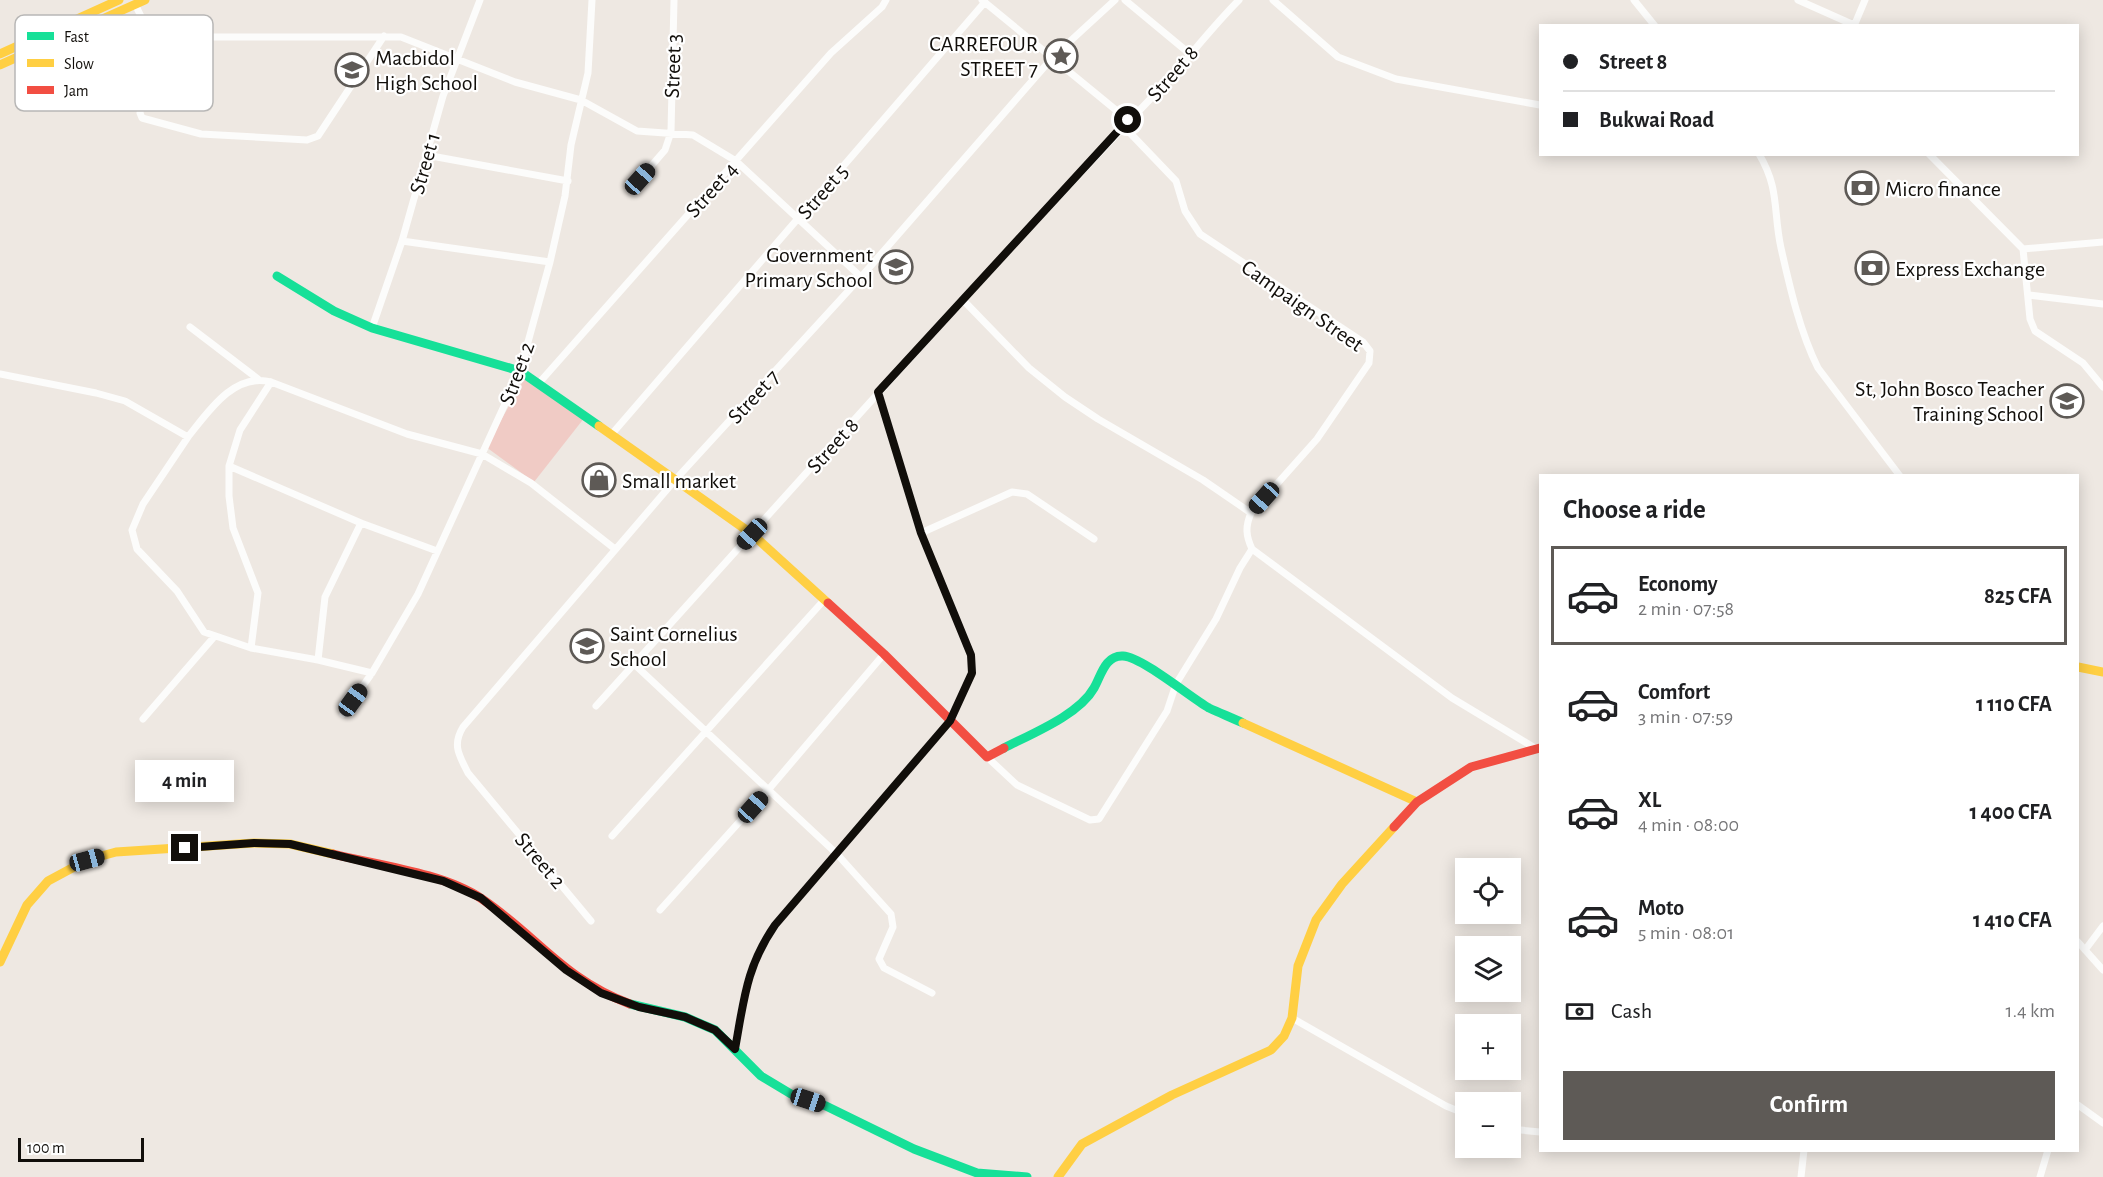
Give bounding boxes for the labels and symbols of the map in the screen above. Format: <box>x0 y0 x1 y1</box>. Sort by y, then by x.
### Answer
legend <box>15 15 213 111</box>
text: Fast <box>64 29 89 45</box>
street label: Street 3 <box>661 33 685 99</box>
place label: CARREFOUR STREET 7 <box>929 33 1038 80</box>
place icon: CARREFOUR STREET 7 <box>1043 38 1079 74</box>
street label: Street 8 <box>1143 42 1203 106</box>
place label: Macbidol High School <box>375 47 478 94</box>
school or university icon: Macbidol High School <box>334 52 370 88</box>
text: Slow <box>64 56 94 72</box>
text: Jam <box>64 83 89 99</box>
route start <box>1114 106 1141 133</box>
street label: Street 1 <box>406 130 444 197</box>
street label: Street 4 <box>681 158 742 222</box>
car <box>621 160 659 198</box>
street label: Street 5 <box>793 160 852 223</box>
bank icon: Micro finance <box>1844 170 1880 206</box>
place label: Micro finance <box>1885 178 2001 200</box>
place label: Government Primary School <box>745 244 873 291</box>
school or university icon: Government Primary School <box>878 249 914 285</box>
bank icon: Express Exchange <box>1854 250 1890 286</box>
street label: Campaign Street <box>1237 256 1367 356</box>
place label: Express Exchange <box>1895 258 2045 280</box>
street label: Street 2 <box>495 339 538 408</box>
street label: Street 7 <box>724 366 784 428</box>
place label: St, John Bosco Teacher Training School <box>1855 378 2044 425</box>
school or university icon: St, John Bosco Teacher Training School <box>2049 383 2085 419</box>
street label: Street 8 <box>803 414 863 478</box>
shop icon: Small market <box>581 462 617 498</box>
place label: Small market <box>622 470 736 492</box>
car <box>1245 479 1283 517</box>
car <box>733 515 771 553</box>
place label: Saint Cornelius School <box>610 623 738 670</box>
school or university icon: Saint Cornelius School <box>569 628 605 664</box>
car <box>335 680 371 720</box>
callout: 4 min <box>136 761 234 803</box>
car <box>734 788 772 826</box>
street label: Street 2 <box>511 829 570 893</box>
route end <box>171 834 198 861</box>
car <box>67 847 107 873</box>
car <box>788 1086 828 1114</box>
scale bar <box>18 1135 144 1162</box>

